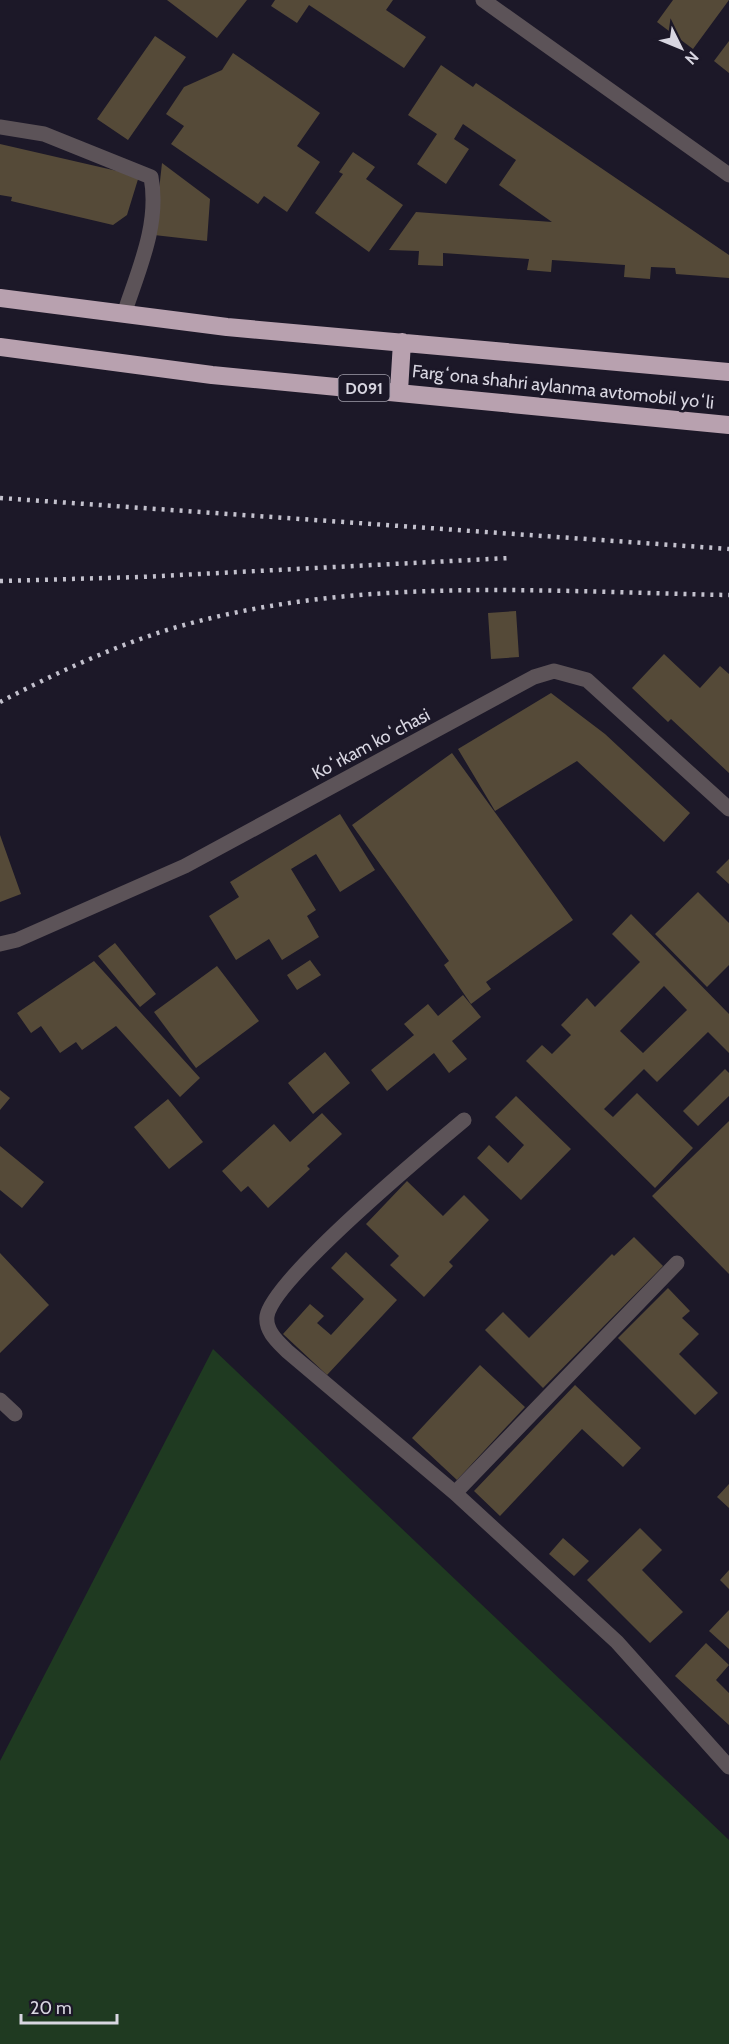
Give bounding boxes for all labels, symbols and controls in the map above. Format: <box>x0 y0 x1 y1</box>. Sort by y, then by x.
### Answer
north arrow <box>651 18 711 78</box>
text: N <box>681 47 702 69</box>
street label: Fargʻona shahri aylanma avtomobil yoʻli <box>411 360 715 414</box>
road number: D091 <box>338 375 389 401</box>
street label: Koʻrkam koʻchasi <box>308 704 434 784</box>
scale bar <box>21 1987 117 2025</box>
text: 20 m <box>30 1997 72 2019</box>

